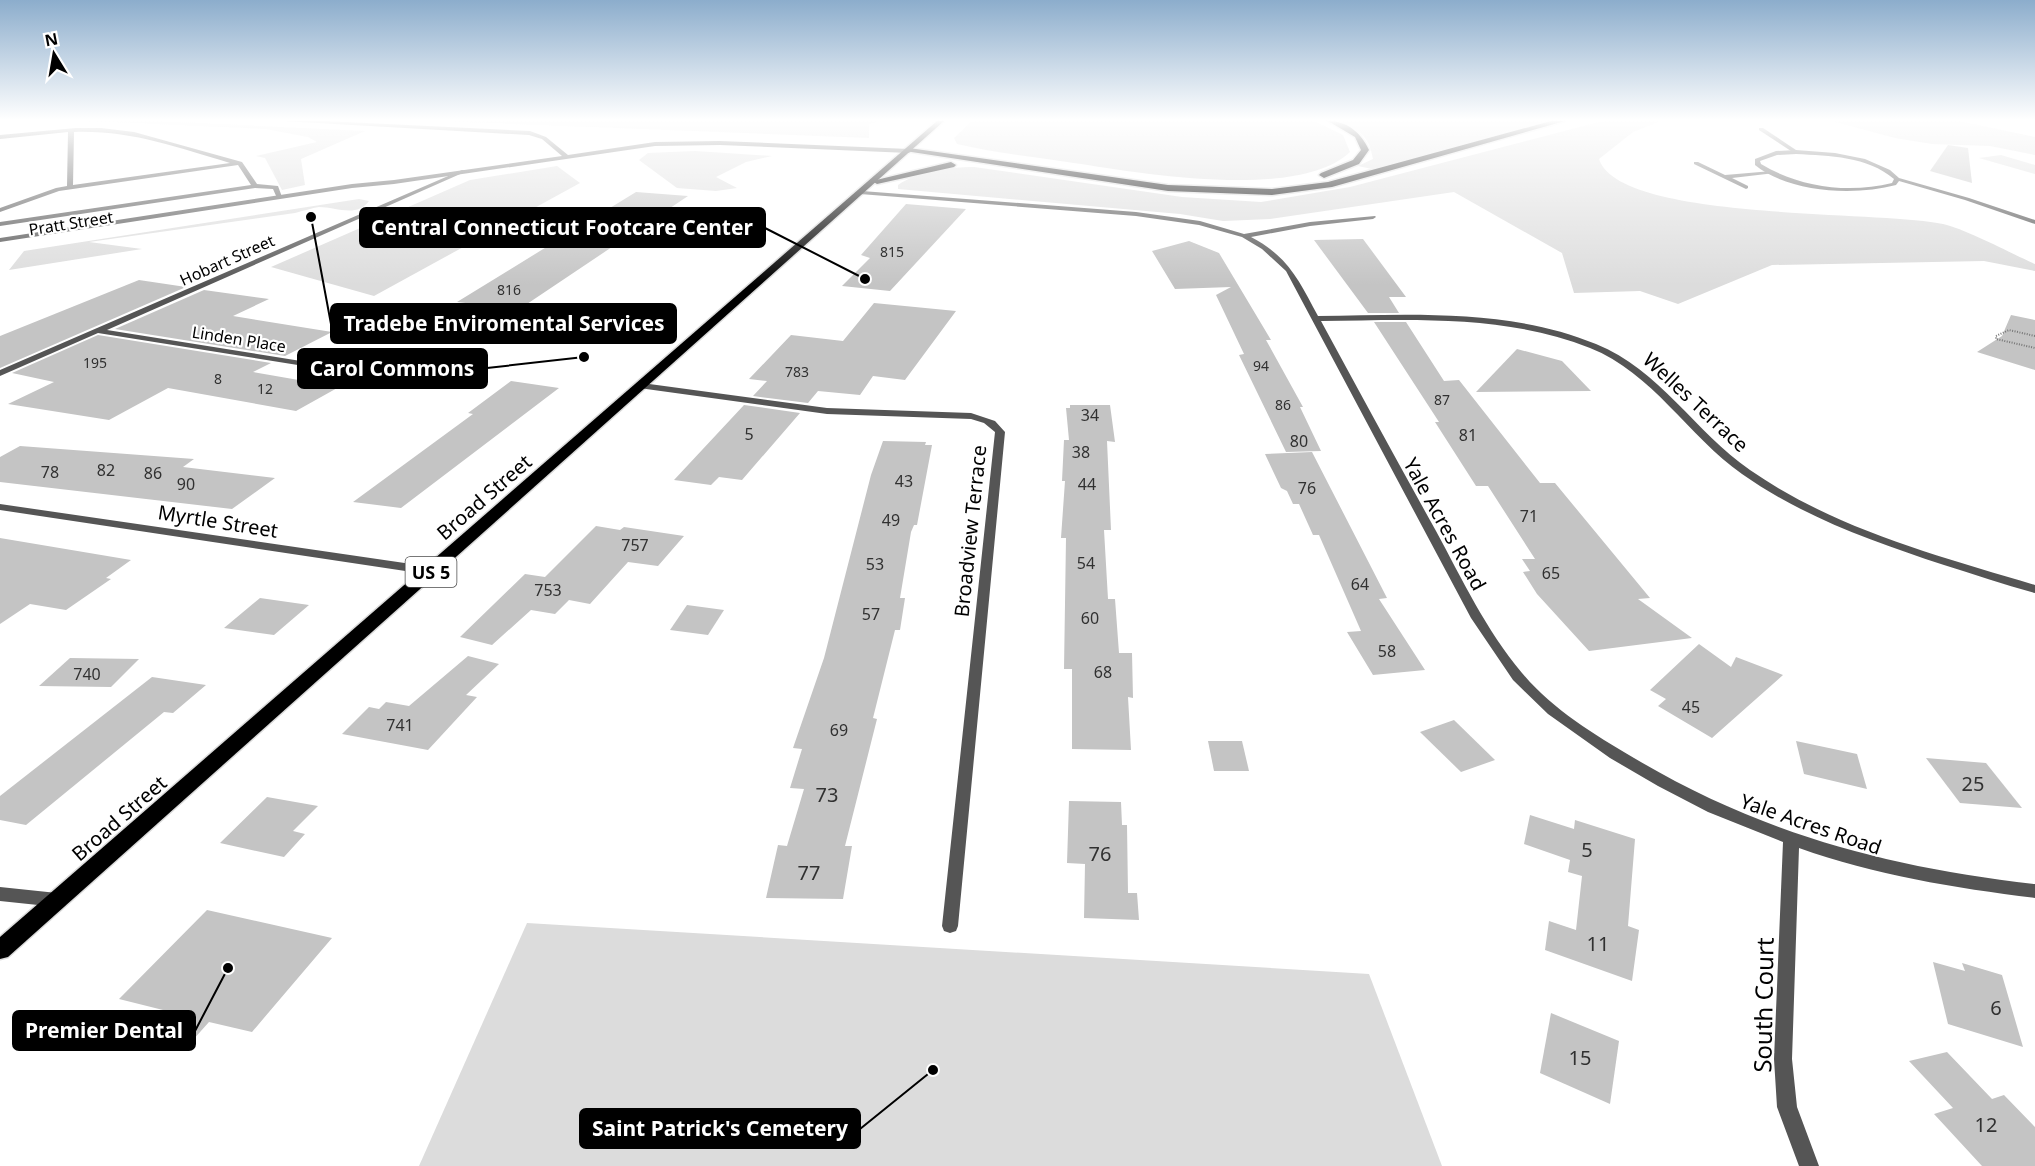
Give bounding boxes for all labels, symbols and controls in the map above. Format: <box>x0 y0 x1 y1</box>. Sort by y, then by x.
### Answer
north arrow <box>24 24 84 84</box>
text: N <box>43 27 60 51</box>
street label: Pratt Street <box>27 205 115 241</box>
callout: Central Connecticut Footcare Center <box>360 208 765 247</box>
text: Central Connecticut Footcare Center <box>371 213 753 241</box>
street label: Hobart Street <box>176 229 278 291</box>
house number: 815 <box>880 242 904 261</box>
house number: 816 <box>497 280 521 299</box>
callout: Tradebe Enviromental Services <box>331 304 676 343</box>
text: Tradebe Enviromental Services <box>343 309 665 337</box>
street label: Linden Place <box>190 321 288 357</box>
street label: Welles Terrace <box>1637 346 1755 458</box>
callout: Carol Commons <box>298 349 487 388</box>
house number: 195 <box>83 353 107 372</box>
text: Carol Commons <box>310 354 474 382</box>
house number: 94 <box>1253 356 1269 375</box>
house number: 783 <box>785 362 809 381</box>
house number: 8 <box>214 369 222 388</box>
house number: 12 <box>257 379 273 398</box>
house number: 87 <box>1434 390 1450 409</box>
house number: 86 <box>1275 395 1291 414</box>
house number: 34 <box>1081 404 1099 426</box>
house number: 5 <box>744 423 754 445</box>
house number: 81 <box>1459 424 1477 446</box>
house number: 80 <box>1290 430 1308 452</box>
house number: 38 <box>1072 441 1090 463</box>
street label: Broadview Terrace <box>948 444 992 618</box>
street label: Broad Street <box>431 448 537 546</box>
street label: Yale Acres Road <box>1397 453 1493 595</box>
house number: 82 <box>97 459 115 481</box>
house number: 78 <box>41 461 59 483</box>
house number: 86 <box>144 462 162 484</box>
house number: 43 <box>895 470 913 492</box>
house number: 90 <box>177 473 195 495</box>
house number: 44 <box>1078 473 1096 495</box>
house number: 76 <box>1298 477 1316 499</box>
street label: Myrtle Street <box>156 498 280 544</box>
house number: 71 <box>1520 505 1538 527</box>
house number: 49 <box>882 509 900 531</box>
house number: 757 <box>621 534 649 556</box>
house number: 54 <box>1077 552 1095 574</box>
house number: 53 <box>866 553 884 575</box>
road number: US 5 <box>406 557 456 587</box>
house number: 65 <box>1542 562 1560 584</box>
house number: 64 <box>1351 573 1369 595</box>
house number: 753 <box>534 579 562 601</box>
house number: 57 <box>862 603 880 625</box>
house number: 60 <box>1081 607 1099 629</box>
house number: 58 <box>1378 640 1396 662</box>
house number: 68 <box>1094 661 1112 683</box>
house number: 740 <box>73 663 101 685</box>
house number: 45 <box>1682 696 1700 718</box>
house number: 741 <box>386 714 414 736</box>
house number: 69 <box>830 719 848 741</box>
street label: Broad Street <box>66 769 172 867</box>
house number: 25 <box>1962 770 1984 797</box>
house number: 73 <box>816 781 838 808</box>
street label: Yale Acres Road <box>1737 787 1885 861</box>
house number: 5 <box>1581 836 1593 863</box>
house number: 76 <box>1089 840 1111 867</box>
house number: 77 <box>798 859 820 886</box>
house number: 11 <box>1587 930 1609 957</box>
street label: South Court <box>1745 937 1781 1073</box>
house number: 6 <box>1990 994 2002 1021</box>
callout: Premier Dental <box>13 1011 195 1050</box>
text: Premier Dental <box>25 1016 183 1044</box>
house number: 15 <box>1569 1044 1591 1071</box>
callout: Saint Patrick's Cemetery <box>580 1109 860 1148</box>
house number: 12 <box>1975 1111 1997 1138</box>
text: Saint Patrick's Cemetery <box>592 1114 848 1142</box>

